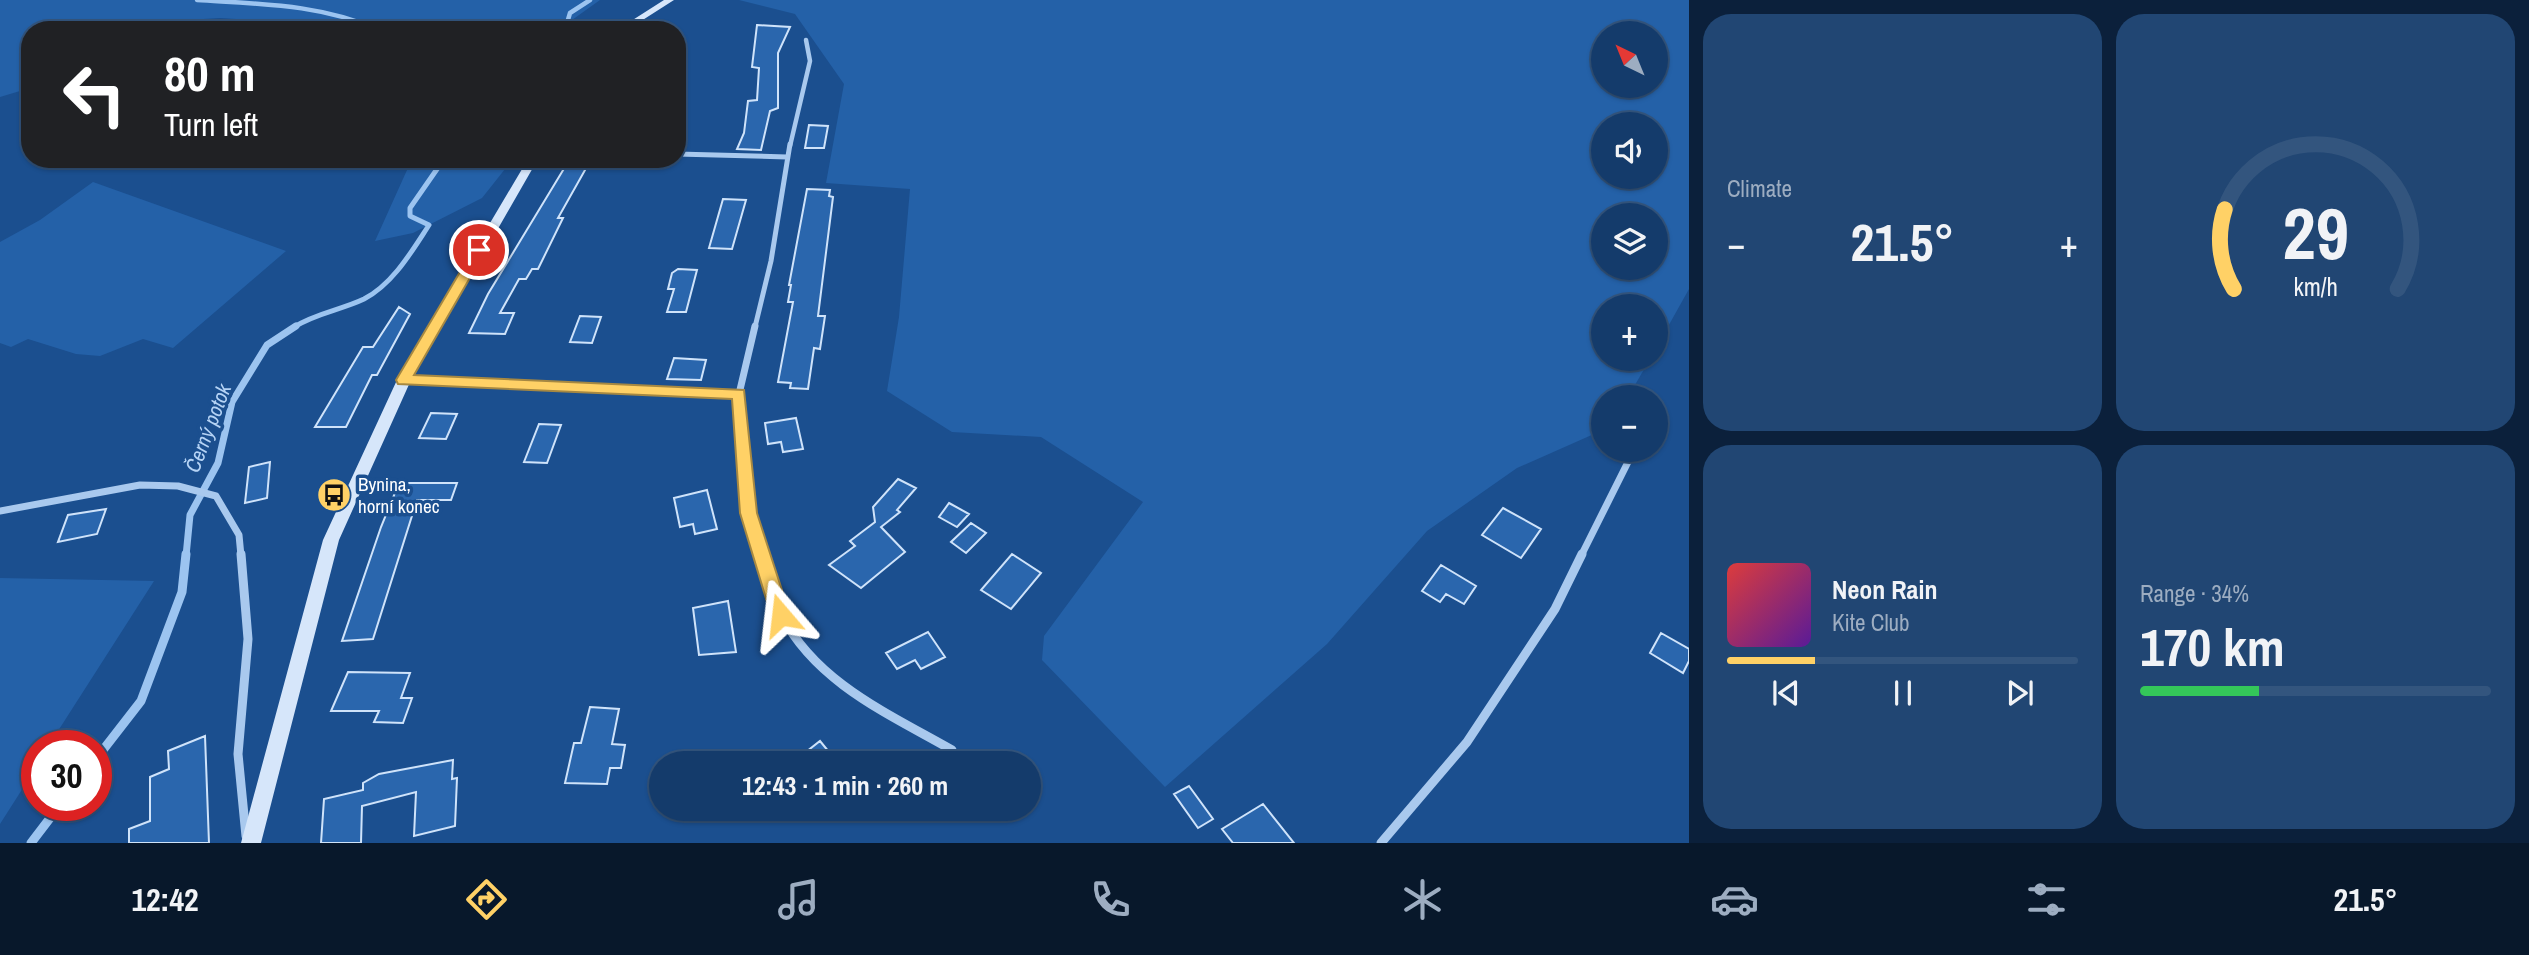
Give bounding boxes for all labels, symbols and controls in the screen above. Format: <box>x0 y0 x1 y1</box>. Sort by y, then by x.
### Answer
north arrow <box>1591 21 1668 98</box>
map controls <box>1591 21 1668 462</box>
text: 80 m <box>164 40 256 106</box>
icon: left <box>49 49 140 140</box>
text: Turn left <box>164 103 258 146</box>
button: sound <box>1591 112 1668 189</box>
text: Climate <box>1727 173 1792 204</box>
text: 29 <box>2282 184 2349 282</box>
button: layers <box>1591 203 1668 280</box>
text: 21.5° <box>1851 207 1954 277</box>
text: − <box>1727 218 1745 269</box>
text: + <box>2060 218 2078 269</box>
pin <box>449 220 509 280</box>
icon: arrive <box>460 231 498 269</box>
text: km/h <box>2293 269 2338 303</box>
button: + <box>1591 294 1668 371</box>
water label: Černý potok <box>178 378 239 477</box>
button: − <box>1591 385 1668 462</box>
place label: Bynina, horní konec <box>358 471 440 519</box>
bus stop icon: Bynina, horní konec <box>315 476 353 514</box>
text: Neon Rain <box>1832 572 1937 607</box>
position arrow <box>744 578 818 652</box>
text: Range · 34% <box>2140 578 2249 609</box>
text: Kite Club <box>1832 607 1910 638</box>
text: 170 km <box>2140 612 2285 682</box>
icon: previous <box>1767 674 1805 712</box>
icon: pause <box>1884 674 1922 712</box>
icon: next <box>2001 674 2039 712</box>
speed limit sign: 30 <box>21 730 112 821</box>
text: 12:43 · 1 min · 260 m <box>742 768 948 803</box>
icon: directions <box>462 875 511 924</box>
icon: music <box>774 875 823 924</box>
icon: phone <box>1086 875 1135 924</box>
icon: climate <box>1398 875 1447 924</box>
icon: car <box>1710 875 1759 924</box>
icon: filters <box>2022 875 2071 924</box>
text: 12:42 <box>132 878 199 921</box>
text: 21.5° <box>2334 878 2397 921</box>

